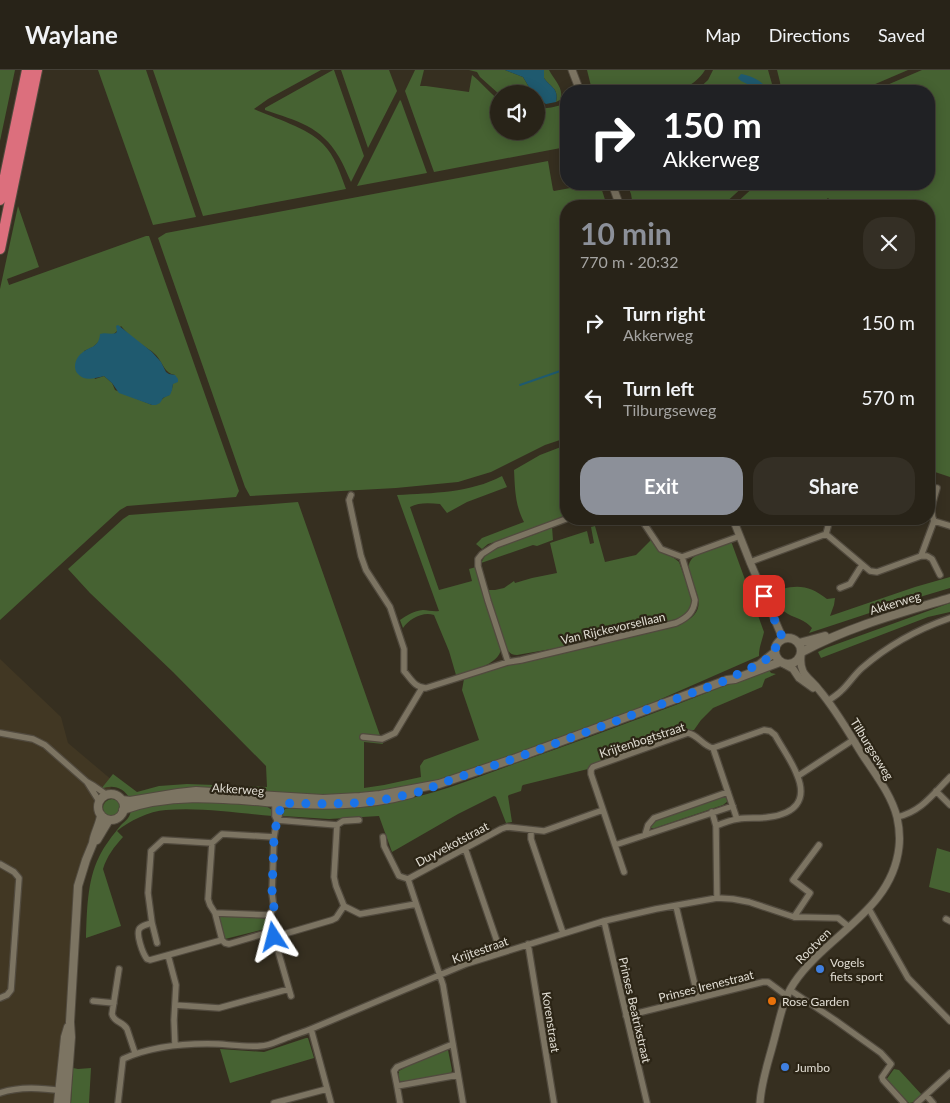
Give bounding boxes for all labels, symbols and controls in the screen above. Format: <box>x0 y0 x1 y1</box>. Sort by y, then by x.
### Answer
text: Waylane <box>25 20 118 49</box>
text: Map <box>705 24 741 46</box>
text: Directions <box>769 24 850 46</box>
text: Saved <box>878 24 925 46</box>
map controls <box>490 85 545 140</box>
button: sound <box>490 85 545 140</box>
text: 150 m <box>663 103 762 145</box>
icon: right <box>580 105 645 170</box>
text: Akkerweg <box>663 145 759 172</box>
text: 10 min <box>580 215 672 251</box>
button: close <box>863 217 915 269</box>
text: 770 m · 20:32 <box>580 252 679 271</box>
text: Turn right <box>623 302 705 325</box>
icon: right <box>580 309 608 337</box>
text: 150 m <box>861 311 915 334</box>
text: Akkerweg <box>623 325 693 344</box>
text: Turn left <box>623 377 694 400</box>
icon: left <box>580 384 608 412</box>
text: 570 m <box>861 386 915 409</box>
text: Tilburgseweg <box>623 400 716 419</box>
button: Exit <box>580 457 743 515</box>
button: Share <box>753 457 915 515</box>
pin <box>743 575 785 617</box>
icon: arrive <box>750 582 778 610</box>
street label: Akkerweg <box>868 588 922 618</box>
street label: Van Rijckevorsellaan <box>559 609 667 647</box>
street label: Tilburgseweg <box>847 715 897 783</box>
street label: Krijtenbogtstraat <box>597 719 687 761</box>
street label: Akkerweg <box>211 780 265 798</box>
street label: Duyvekotstraat <box>413 818 492 870</box>
position arrow <box>247 910 299 962</box>
street label: Rootven <box>792 925 834 967</box>
street label: Krijtestraat <box>450 933 511 967</box>
place label: Vogels fiets sport <box>830 955 884 984</box>
street label: Prinses Beatrixstraat <box>616 956 655 1065</box>
marker: Vogels fiets sport <box>814 963 826 975</box>
street label: Prinses Irenestraat <box>657 967 756 1005</box>
street label: Korenstraat <box>539 991 563 1054</box>
place label: Rose Garden <box>782 994 849 1009</box>
marker: Rose Garden <box>766 995 778 1007</box>
place label: Jumbo <box>795 1060 830 1075</box>
marker: Jumbo <box>779 1061 791 1073</box>

